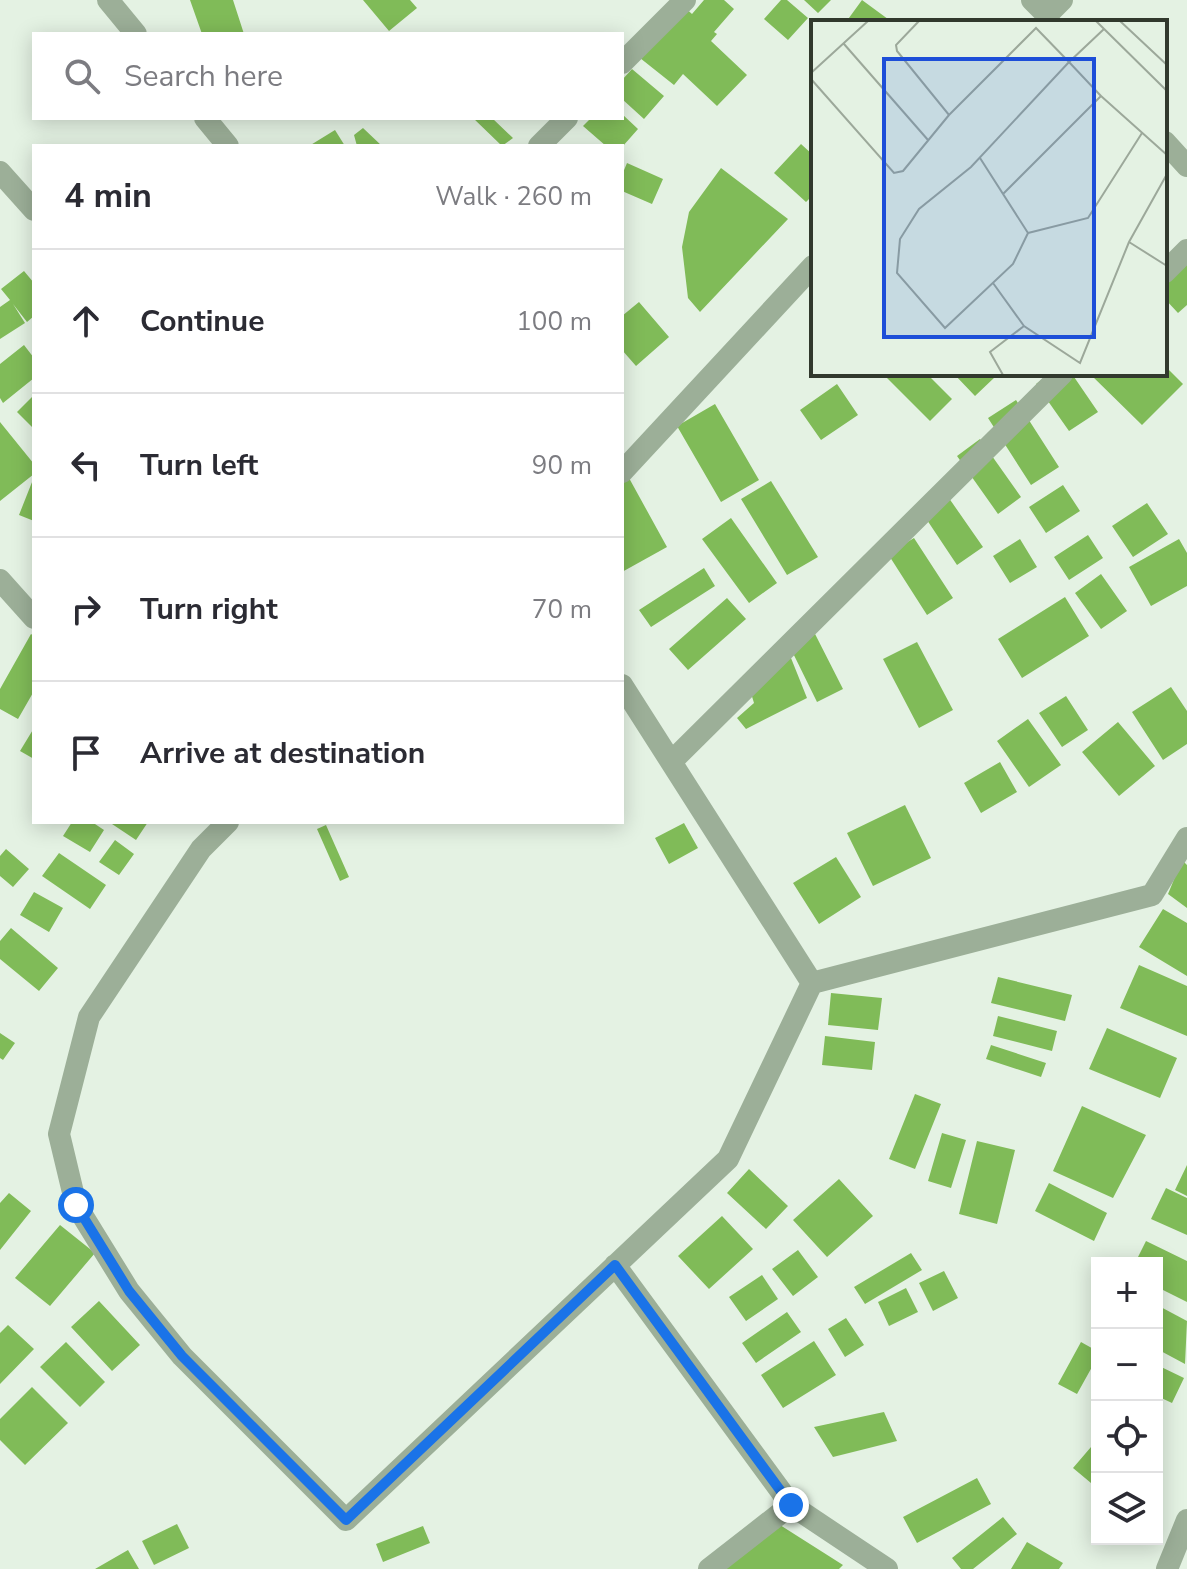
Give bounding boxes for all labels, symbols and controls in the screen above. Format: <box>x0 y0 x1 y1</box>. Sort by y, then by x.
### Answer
inset map <box>811 20 1167 376</box>
search box <box>32 32 624 120</box>
icon: search <box>60 54 104 98</box>
text: Search here <box>124 56 283 97</box>
text: 4 min <box>64 173 152 219</box>
text: Walk · 260 m <box>435 179 592 214</box>
icon: ahead <box>64 299 108 343</box>
text: Continue <box>140 301 265 342</box>
text: 100 m <box>516 304 592 339</box>
icon: left <box>64 443 108 487</box>
text: Turn left <box>140 445 258 486</box>
text: 90 m <box>532 448 592 483</box>
icon: right <box>64 587 108 631</box>
text: Turn right <box>140 589 278 630</box>
text: 70 m <box>532 592 592 627</box>
icon: arrive <box>64 731 108 775</box>
text: Arrive at destination <box>140 733 425 774</box>
route start <box>58 1187 94 1223</box>
map controls <box>1091 1257 1163 1545</box>
button: + <box>1091 1257 1163 1329</box>
button: − <box>1091 1329 1163 1401</box>
button: locate <box>1091 1401 1163 1473</box>
button: layers <box>1091 1473 1163 1545</box>
route end <box>773 1487 809 1523</box>

